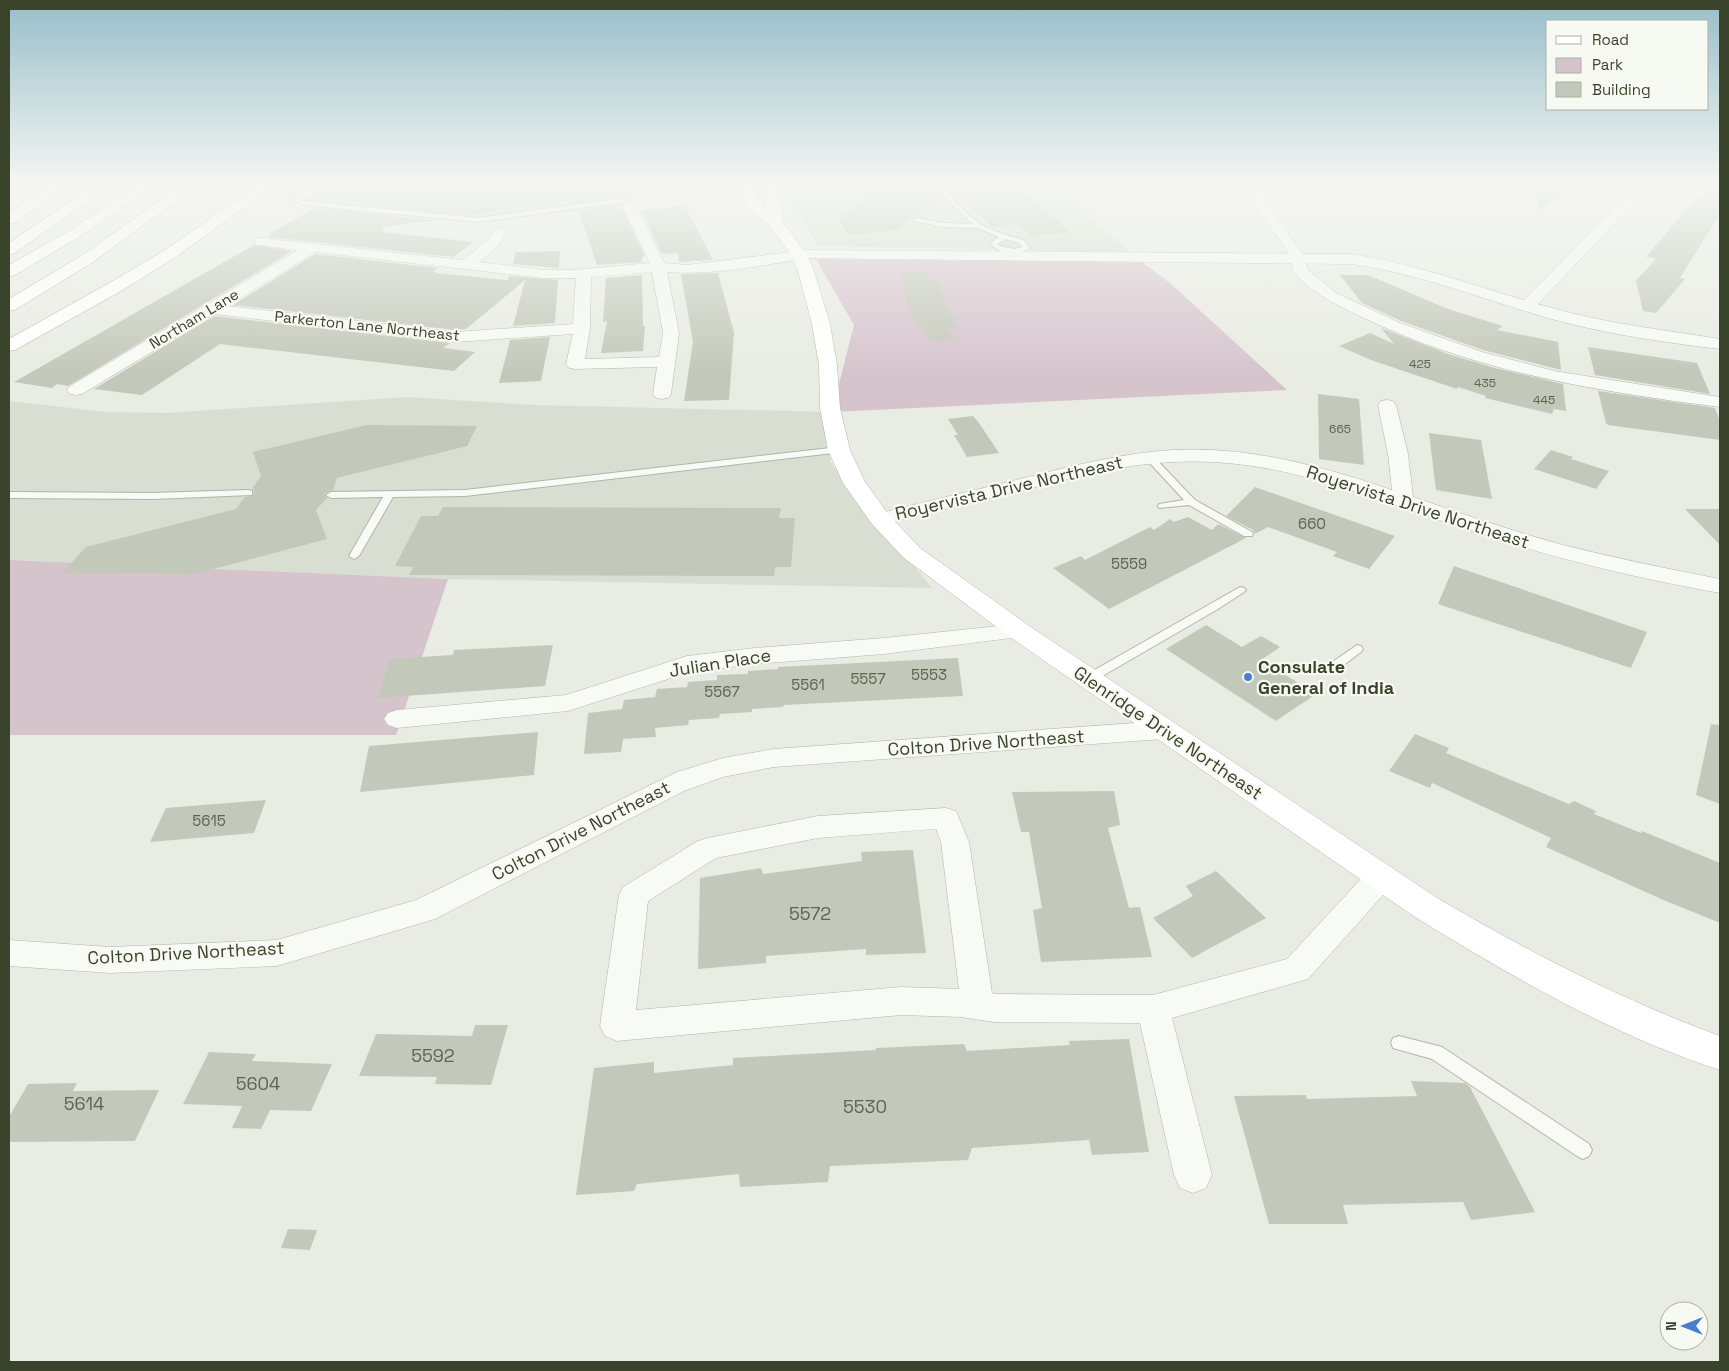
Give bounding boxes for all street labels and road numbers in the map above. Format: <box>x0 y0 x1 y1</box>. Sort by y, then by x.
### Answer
street label: Northam Lane <box>145 284 242 353</box>
street label: Parkerton Lane Northeast <box>274 306 461 345</box>
street label: Royervista Drive Northeast <box>893 450 1125 525</box>
street label: Royervista Drive Northeast <box>1304 460 1532 553</box>
street label: Julian Place <box>667 643 773 682</box>
street label: Glenridge Drive Northeast <box>1069 661 1267 804</box>
street label: Colton Drive Northeast <box>887 724 1085 761</box>
street label: Colton Drive Northeast <box>488 776 674 886</box>
street label: Colton Drive Northeast <box>87 936 285 969</box>

